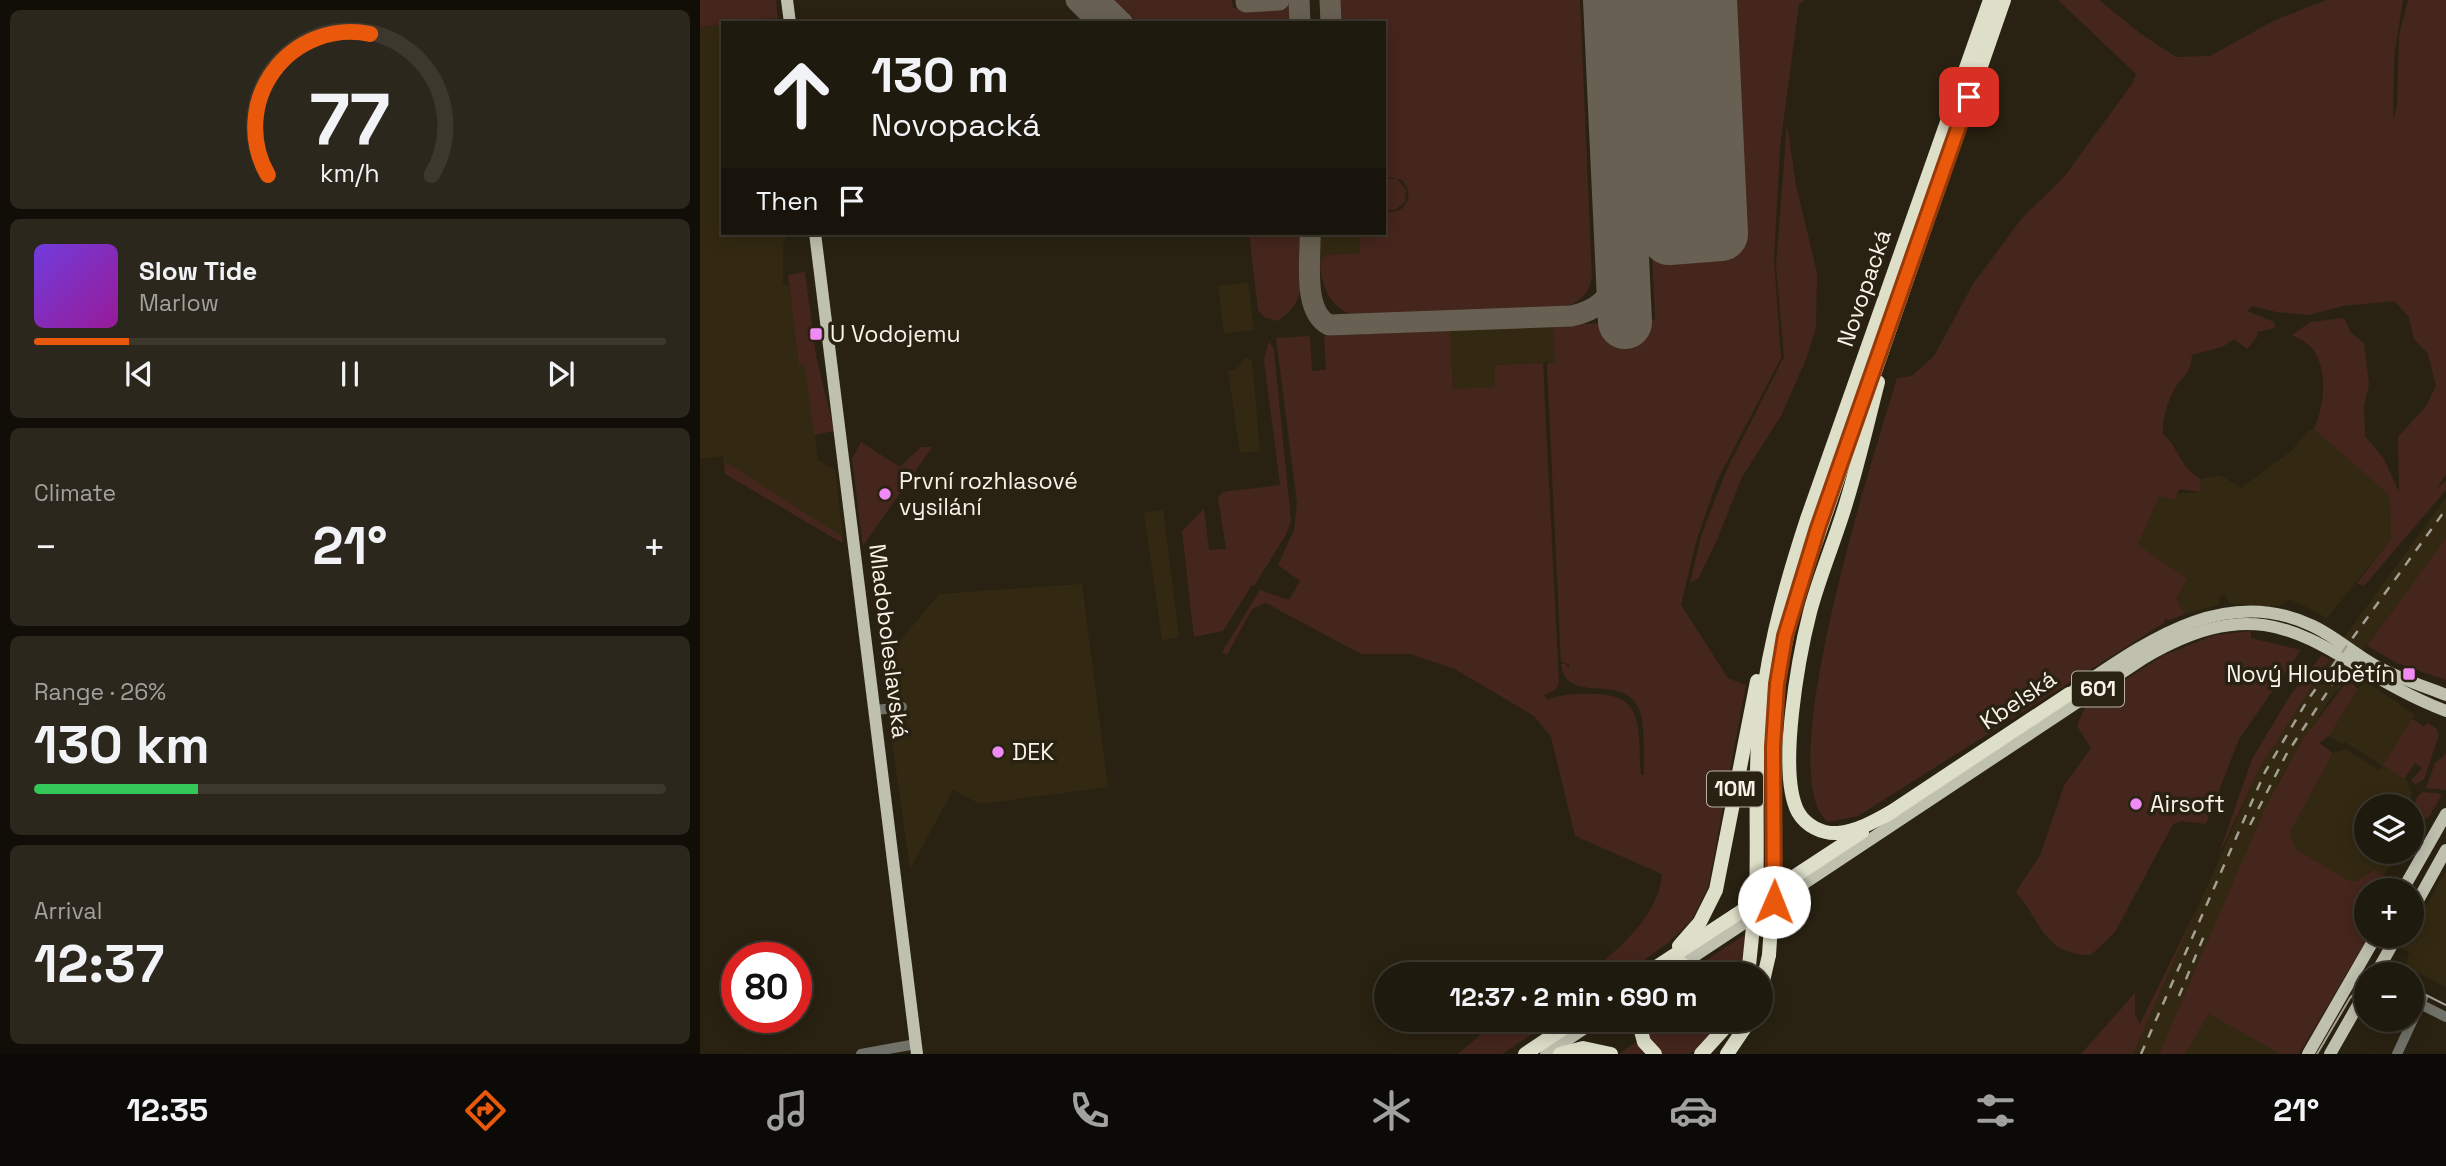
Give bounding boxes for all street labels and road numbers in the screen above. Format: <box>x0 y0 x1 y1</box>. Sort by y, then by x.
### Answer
street label: Novopacká <box>1830 225 1898 351</box>
street label: Mladoboleslavská <box>862 542 916 740</box>
street label: Kbelská <box>1974 664 2062 736</box>
road number: 601 <box>2072 672 2124 706</box>
road number: 10M <box>1707 772 1763 806</box>

